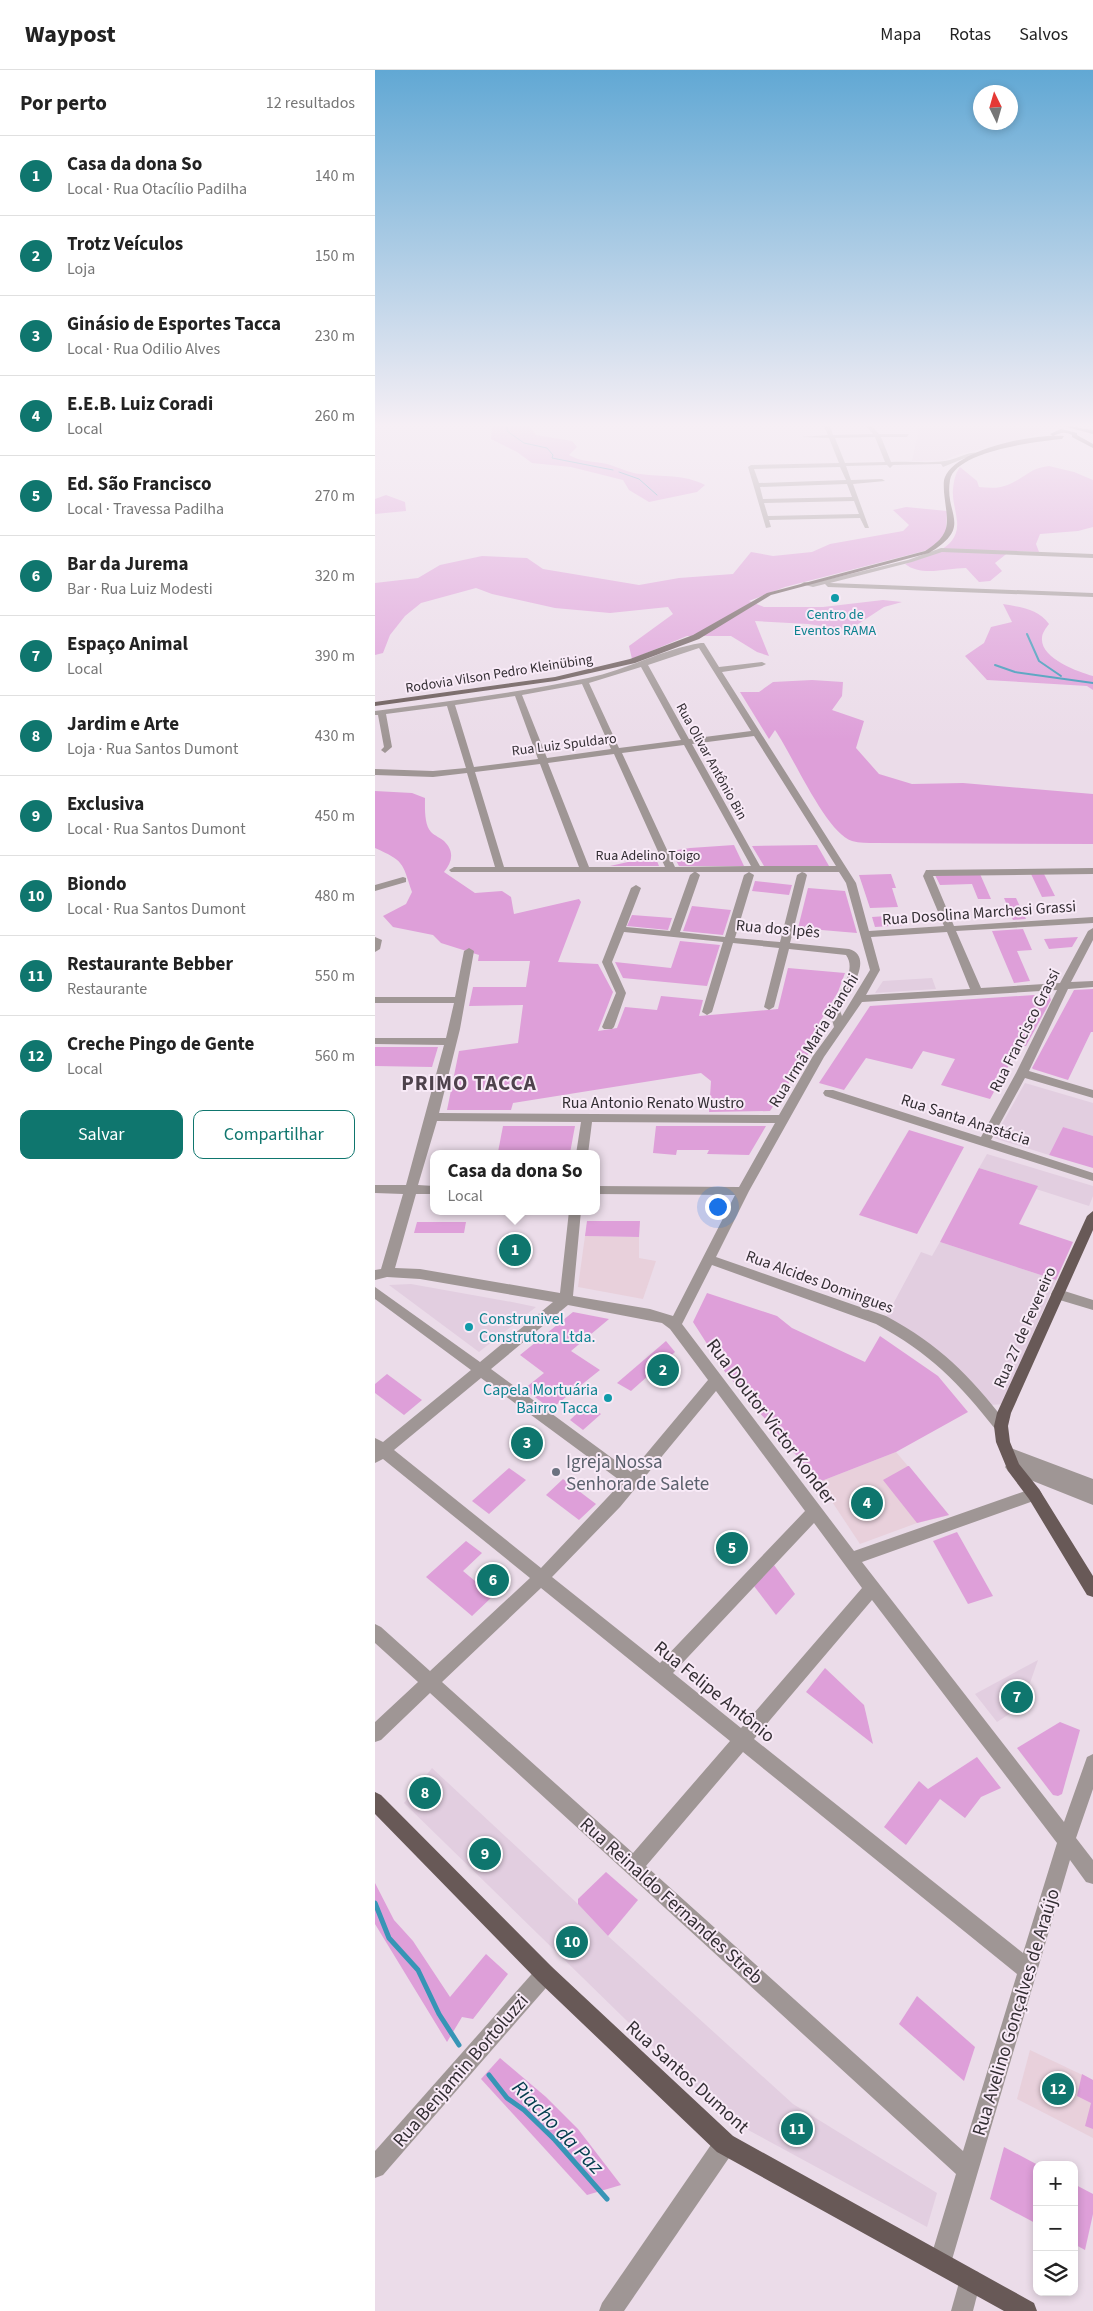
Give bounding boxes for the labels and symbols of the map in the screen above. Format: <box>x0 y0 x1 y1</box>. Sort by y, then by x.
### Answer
north arrow <box>973 85 1018 130</box>
marker: Centro de Eventos RAMA <box>829 592 841 604</box>
place label: Centro de Eventos RAMA <box>794 605 877 641</box>
street label: Rodovia Vilson Pedro Kleinübing <box>404 649 594 699</box>
street label: Rua Olivar Antônio Bin <box>671 699 752 824</box>
street label: Rua Luiz Spuldaro <box>511 729 618 761</box>
street label: Rua Adelino Toigo <box>596 846 700 866</box>
street label: Rua Dosolina Marchesi Grassi <box>881 895 1077 931</box>
street label: Rua dos Ipês <box>735 914 821 944</box>
street label: Rua Francisco Grassi <box>984 965 1066 1096</box>
street label: Rua Irmã Maria Bianchi <box>764 969 864 1112</box>
district label: PRIMO TACCA <box>401 1068 537 1098</box>
street label: Rua Santa Anastácia <box>898 1089 1033 1151</box>
street label: Rua Antonio Renato Wustro <box>562 1092 744 1114</box>
your location <box>705 1194 731 1220</box>
pin: 1 <box>499 1231 531 1269</box>
street label: Rua Alcides Domingues <box>743 1245 897 1319</box>
street label: Rua 27 de Fevereiro <box>988 1263 1062 1392</box>
place label: Construnivel Construtora Ltda. <box>479 1308 595 1348</box>
marker: Construnivel Construtora Ltda. <box>463 1321 475 1333</box>
street label: Rua Doutor Victor Konder <box>699 1333 842 1511</box>
pin: 2 <box>647 1351 679 1389</box>
place label: Capela Mortuária Bairro Tacca <box>483 1379 598 1419</box>
marker: Capela Mortuária Bairro Tacca <box>602 1392 614 1404</box>
pin: 3 <box>511 1424 543 1462</box>
place label: Igreja Nossa Senhora de Salete <box>566 1449 709 1498</box>
marker: Igreja Nossa Senhora de Salete <box>550 1466 562 1478</box>
pin: 4 <box>851 1484 883 1522</box>
pin: 5 <box>716 1529 748 1567</box>
pin: 6 <box>477 1561 509 1599</box>
street label: Rua Felipe Antônio <box>648 1635 780 1750</box>
pin: 7 <box>1001 1678 1033 1716</box>
pin: 8 <box>409 1774 441 1812</box>
street label: Rua Reinaldo Fernandes Streb <box>573 1811 769 1991</box>
pin: 9 <box>469 1835 501 1873</box>
street label: Rua Avelino Gonçalves de Araújo <box>966 1885 1067 2139</box>
pin: 10 <box>556 1923 588 1961</box>
street label: Rua Benjamin Bortoluzzi <box>387 1989 535 2153</box>
street label: Rua Santos Dumont <box>619 2014 755 2140</box>
pin: 12 <box>1042 2070 1074 2108</box>
water label: Riacho da Paz <box>505 2073 612 2182</box>
pin: 11 <box>781 2110 813 2148</box>

